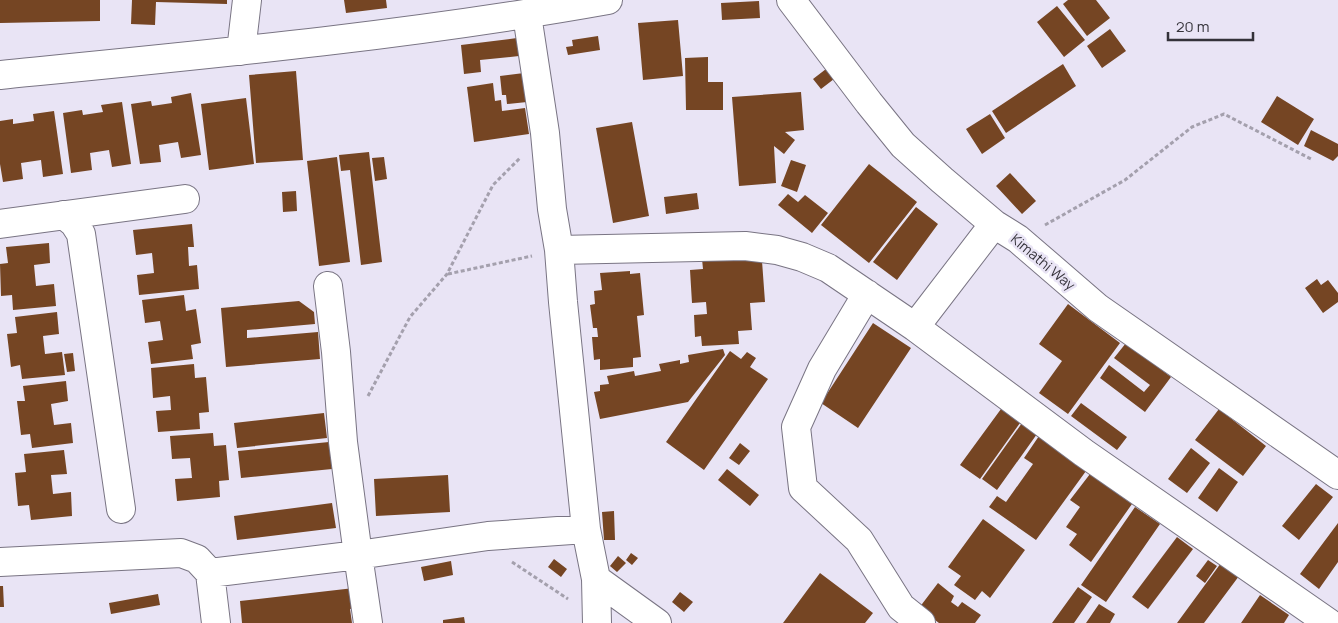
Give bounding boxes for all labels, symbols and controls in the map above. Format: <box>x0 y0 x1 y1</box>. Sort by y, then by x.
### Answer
scale bar <box>1168 10 1253 42</box>
text: 20 m <box>1176 16 1209 37</box>
street label: Kimathi Way <box>1007 229 1080 294</box>

